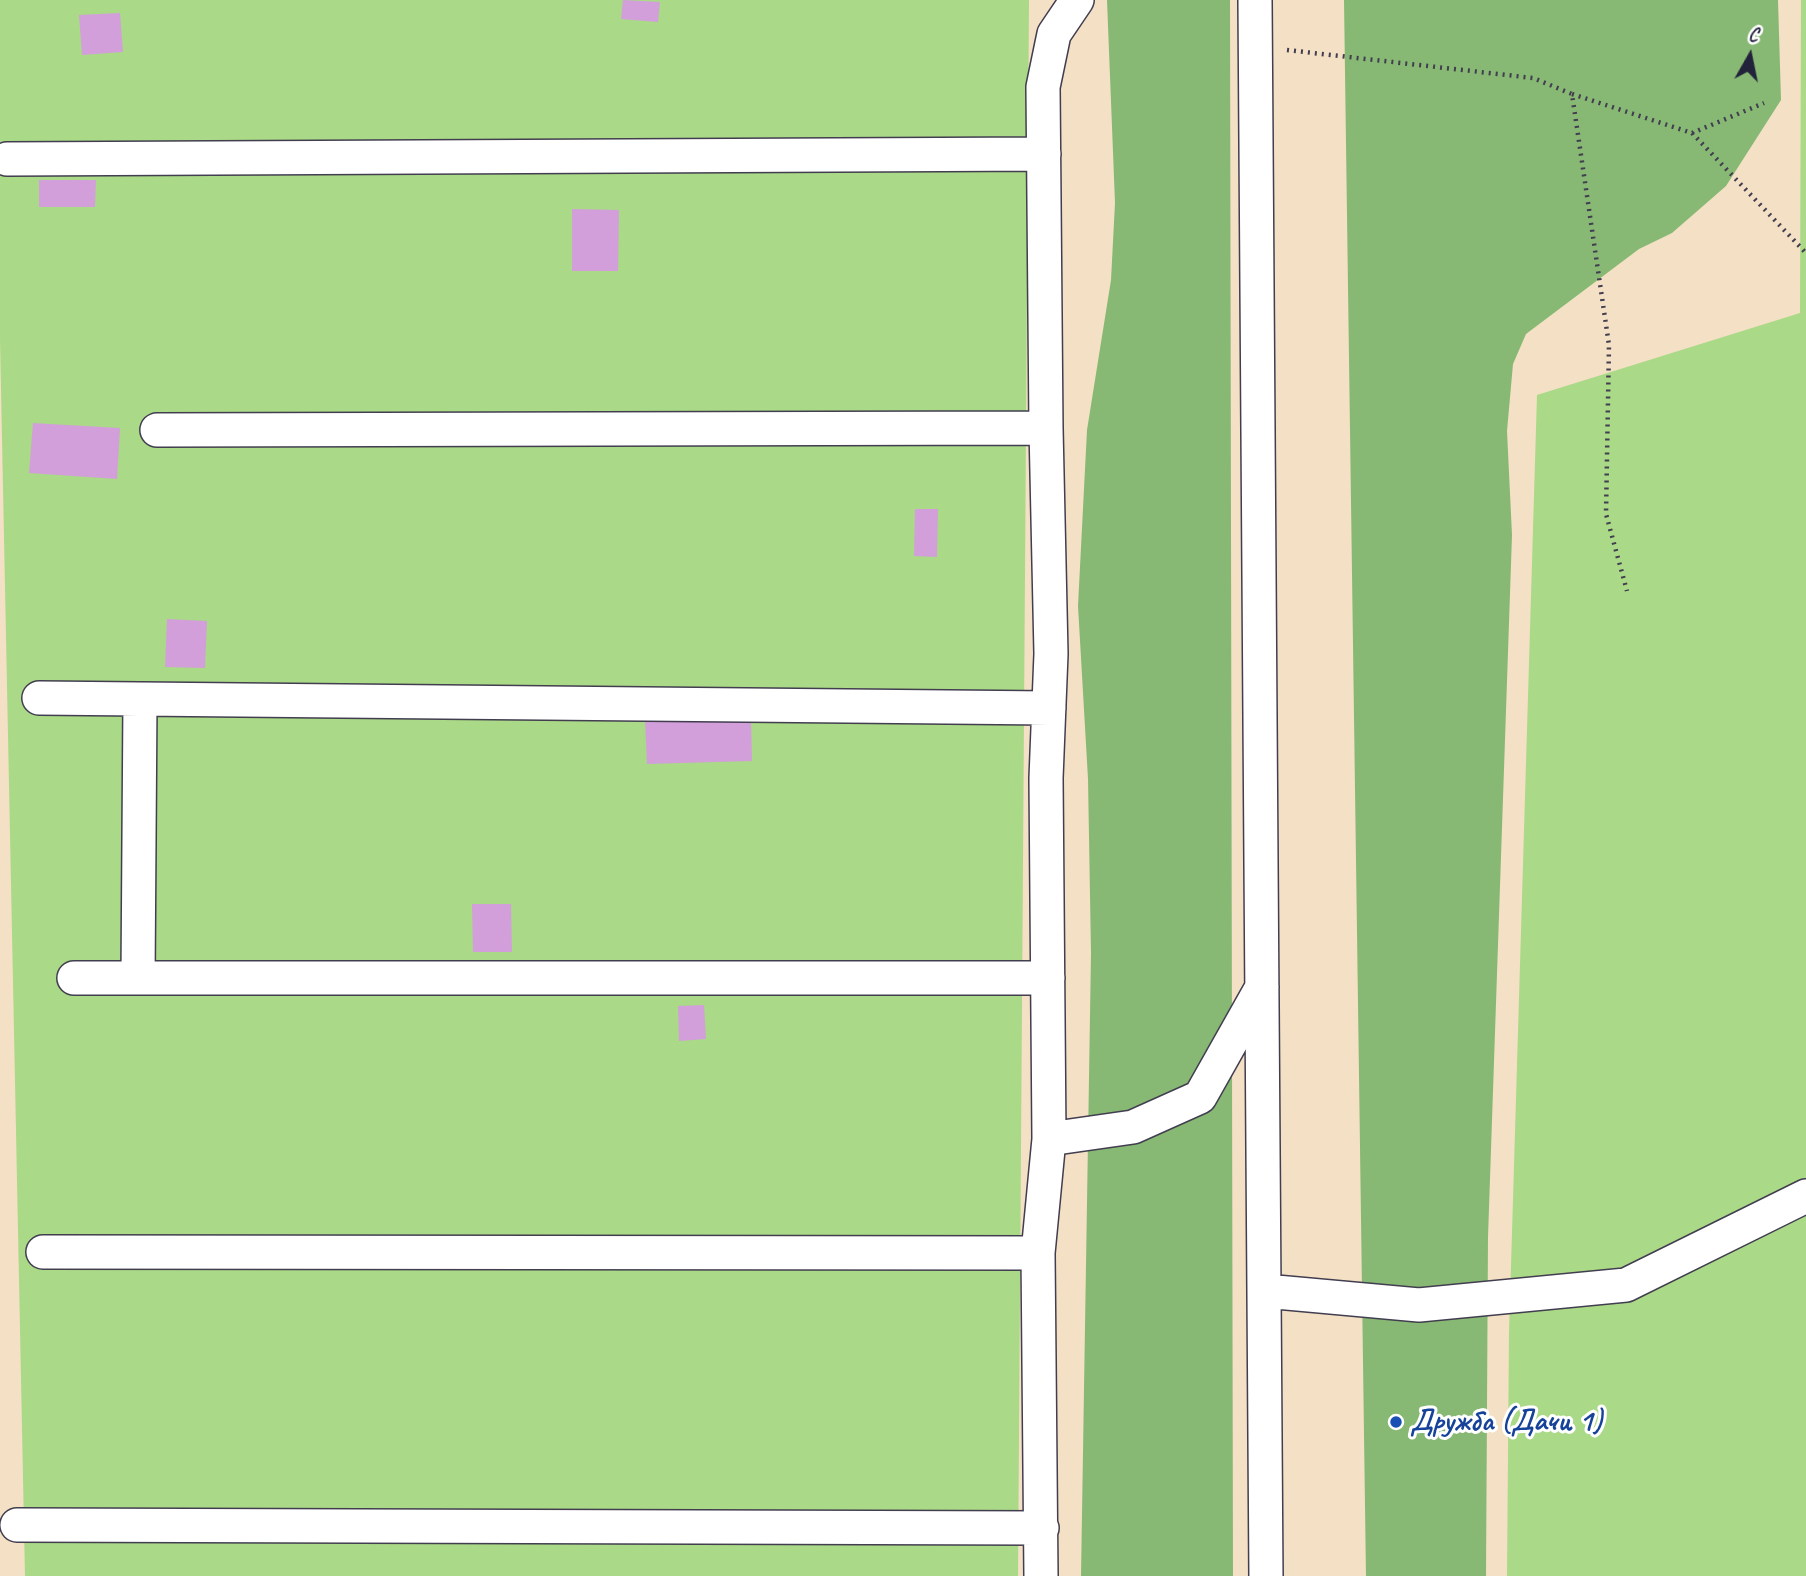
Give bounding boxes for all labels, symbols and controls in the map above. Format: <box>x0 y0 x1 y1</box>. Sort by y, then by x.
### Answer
north arrow <box>1715 21 1785 91</box>
text: С <box>1747 23 1760 48</box>
place label: Дружба (Дачи 1) <box>1410 1404 1602 1440</box>
marker: Дружба (Дачи 1) <box>1388 1414 1404 1430</box>

